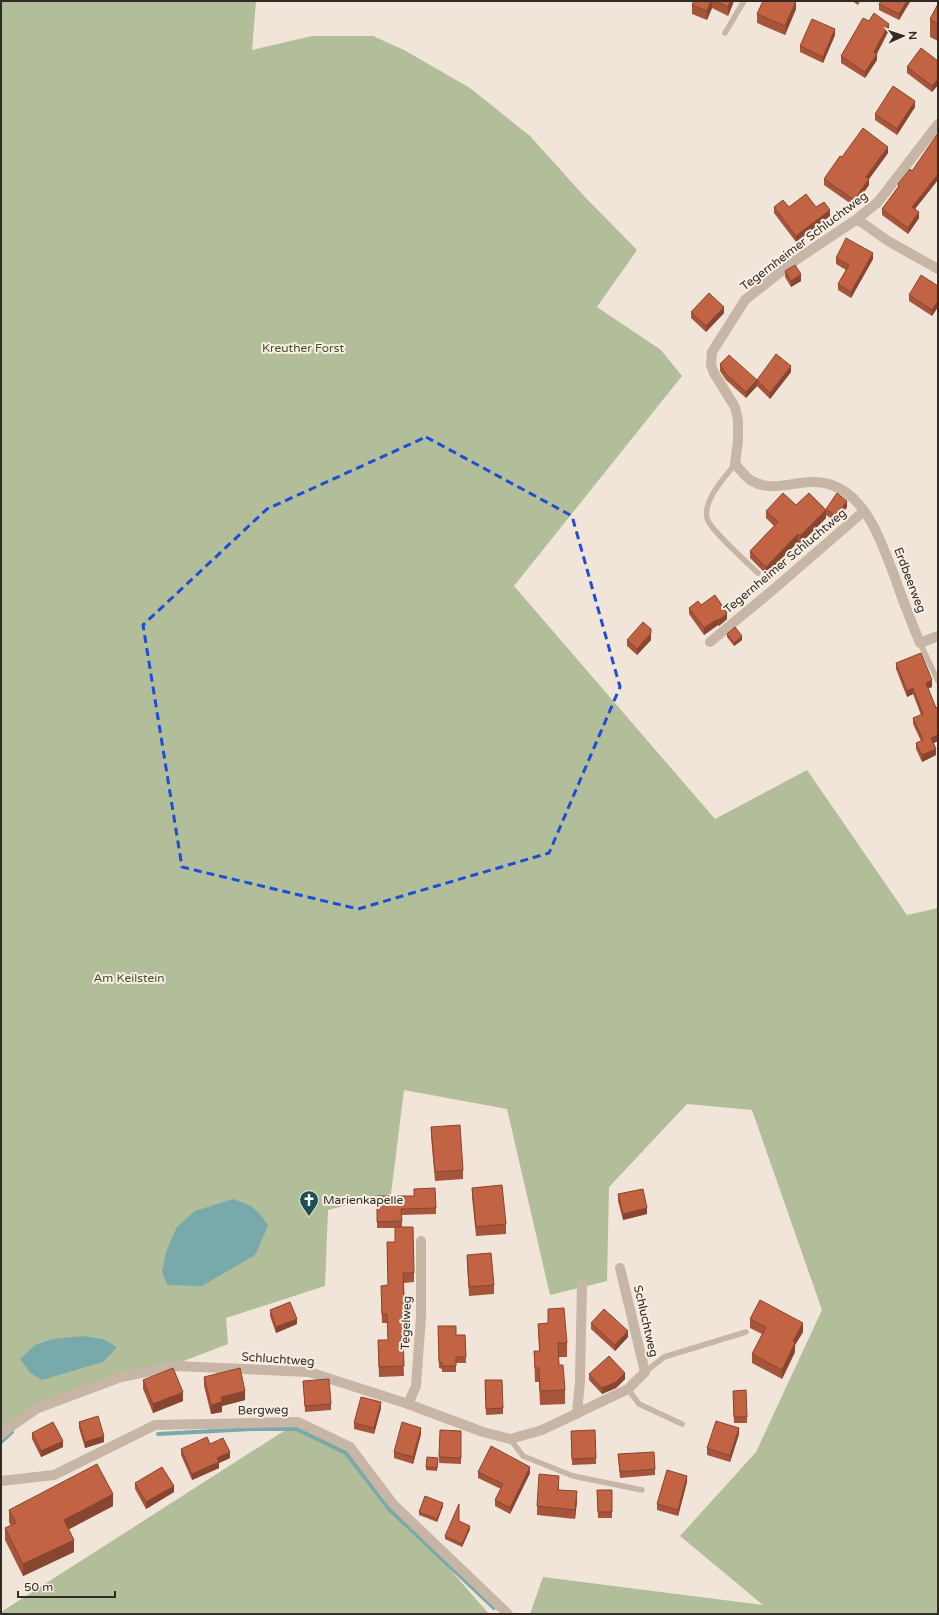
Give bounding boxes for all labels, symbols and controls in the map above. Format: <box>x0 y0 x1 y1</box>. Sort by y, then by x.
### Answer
north arrow <box>883 16 923 56</box>
text: N <box>906 31 919 40</box>
street label: Tegernheimer Schluchtweg <box>738 189 870 293</box>
park label: Kreuther Forst <box>262 341 344 355</box>
street label: Tegernheimer Schluchtweg <box>721 506 849 616</box>
street label: Erdbeerweg <box>891 545 929 615</box>
park label: Am Keilstein <box>93 971 165 985</box>
church icon: Marienkapelle <box>298 1189 320 1217</box>
place label: Marienkapelle <box>323 1193 404 1207</box>
street label: Schluchtweg <box>631 1284 661 1358</box>
street label: Tegelweg <box>398 1296 414 1350</box>
street label: Schluchtweg <box>241 1349 315 1369</box>
street label: Bergweg <box>237 1403 289 1417</box>
scale bar <box>18 1573 115 1599</box>
text: 50 m <box>24 1580 53 1594</box>

